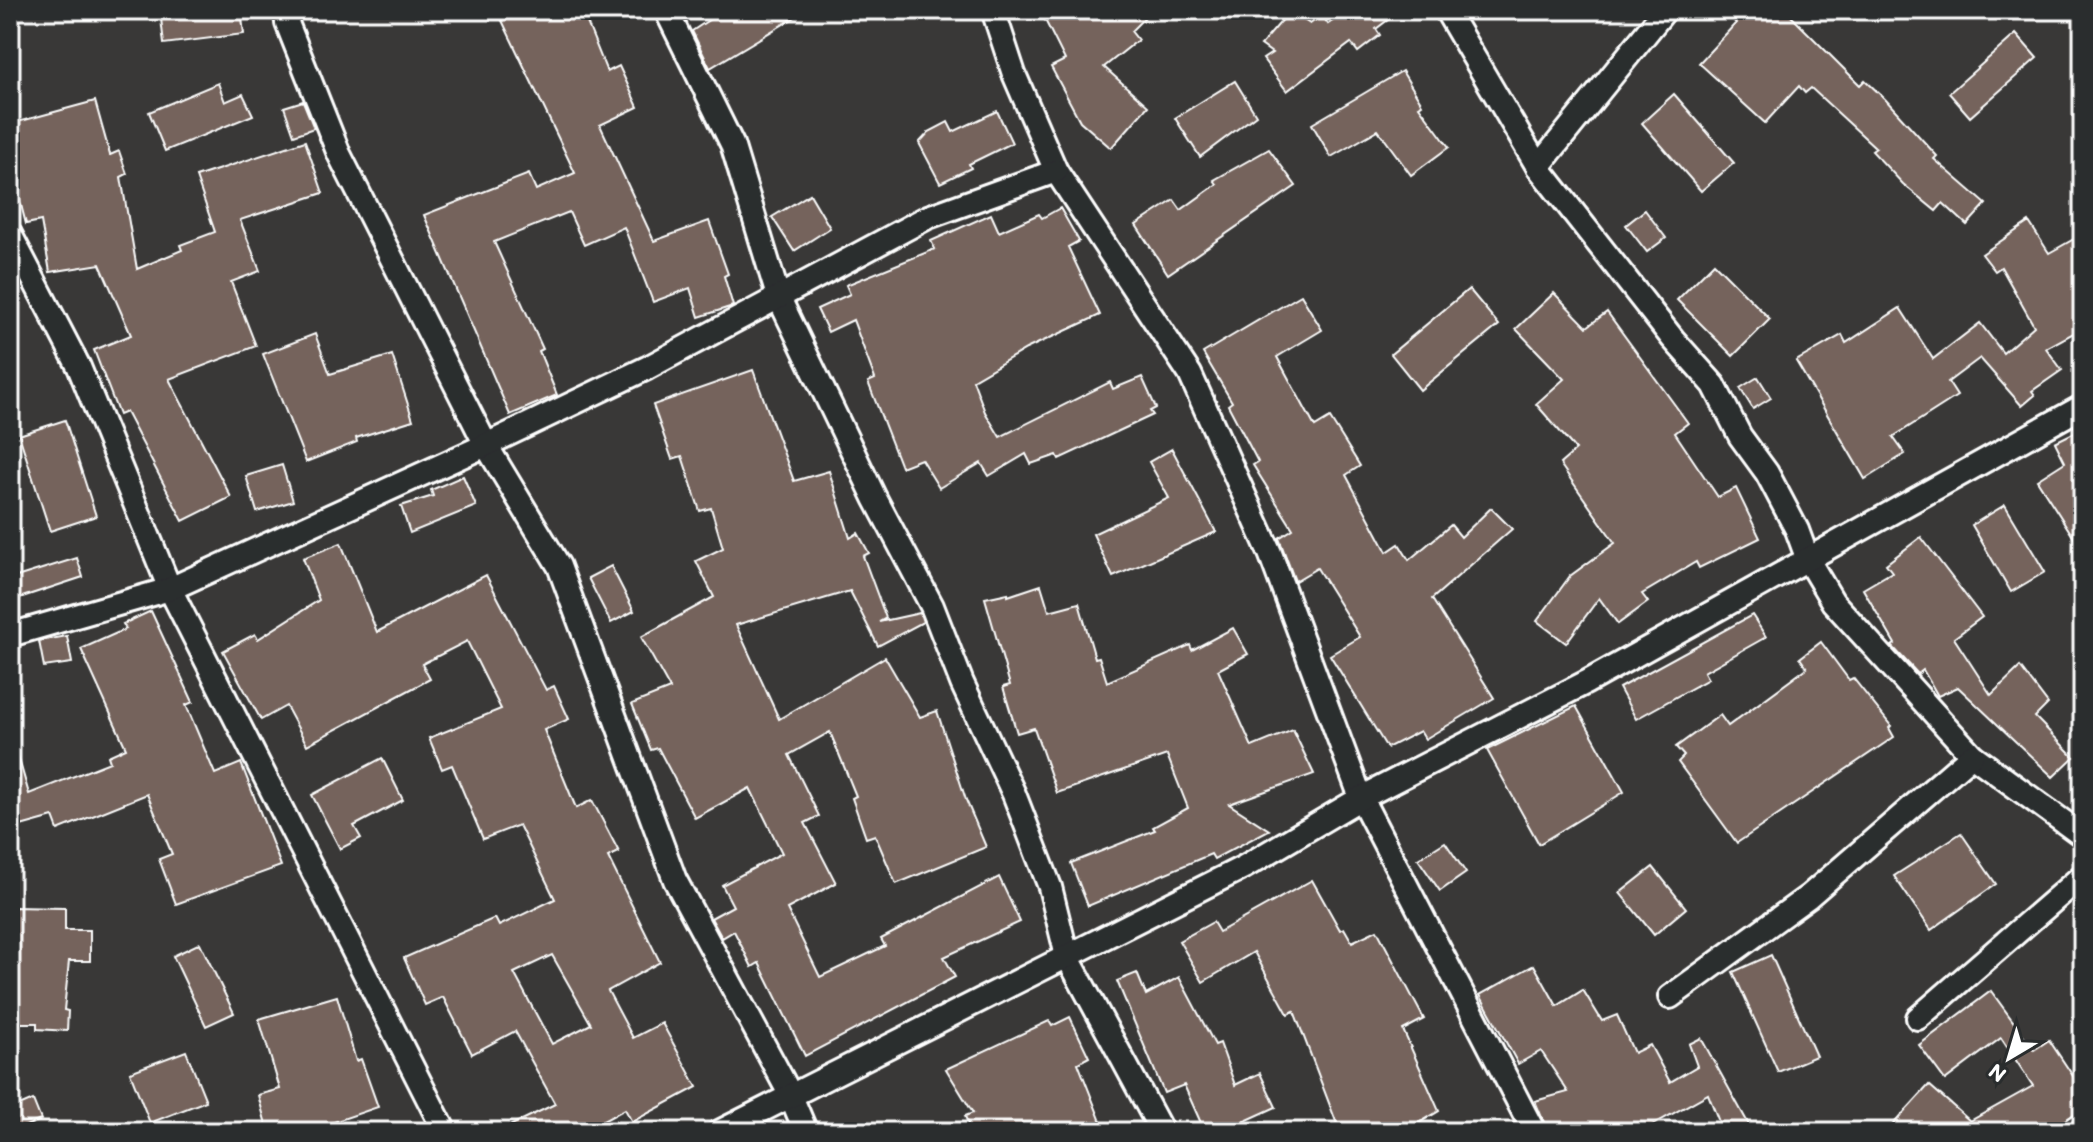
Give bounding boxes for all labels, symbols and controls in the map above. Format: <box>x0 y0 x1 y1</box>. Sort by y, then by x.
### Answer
north arrow <box>1969 1018 2049 1098</box>
text: N <box>1983 1058 2011 1089</box>

